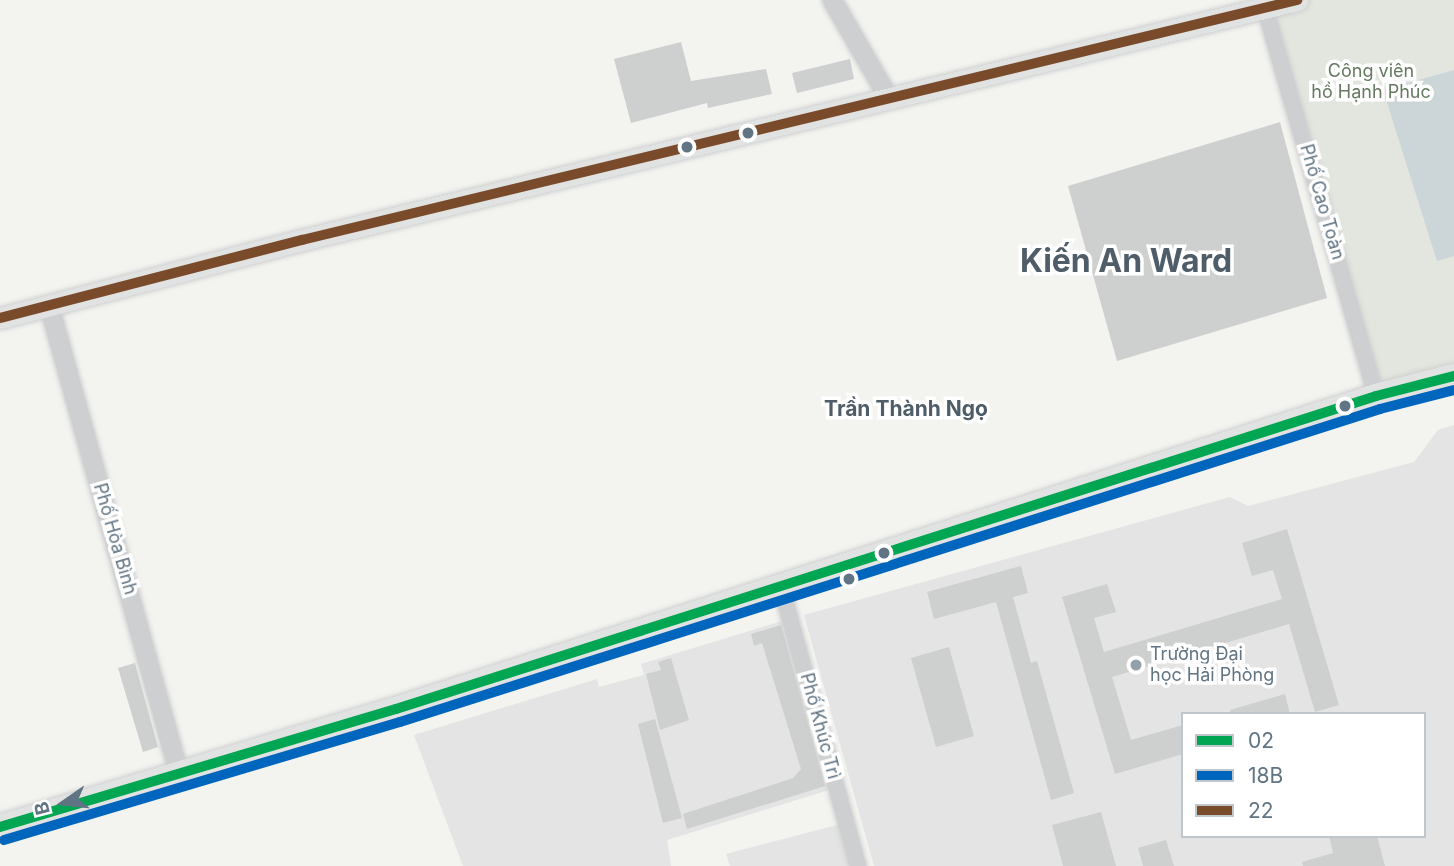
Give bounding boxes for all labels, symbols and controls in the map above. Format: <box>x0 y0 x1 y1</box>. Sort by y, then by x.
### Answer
park label: Công viên hồ Hạnh Phúc <box>1311 61 1431 104</box>
unlabelled marker <box>741 126 755 140</box>
unlabelled marker <box>680 140 694 154</box>
street label: Phố Cao Toàn <box>1295 142 1349 262</box>
district label: Kiến An Ward <box>1020 242 1232 280</box>
district label: Trần Thành Ngọ <box>824 396 988 422</box>
unlabelled marker <box>1338 399 1352 413</box>
street label: Phố Hòa Bình <box>89 481 141 597</box>
unlabelled marker <box>877 546 891 560</box>
unlabelled marker <box>842 572 856 586</box>
place label: Trường Đại học Hải Phòng <box>1150 644 1274 686</box>
marker: Trường Đại học Hải Phòng <box>1128 657 1144 673</box>
street label: Phố Khúc Trì <box>795 671 845 781</box>
legend <box>1181 712 1426 838</box>
text: 02 <box>1248 728 1274 753</box>
text: 18B <box>1248 763 1283 788</box>
north arrow <box>28 768 98 838</box>
text: 22 <box>1248 798 1274 823</box>
text: B <box>29 799 55 817</box>

